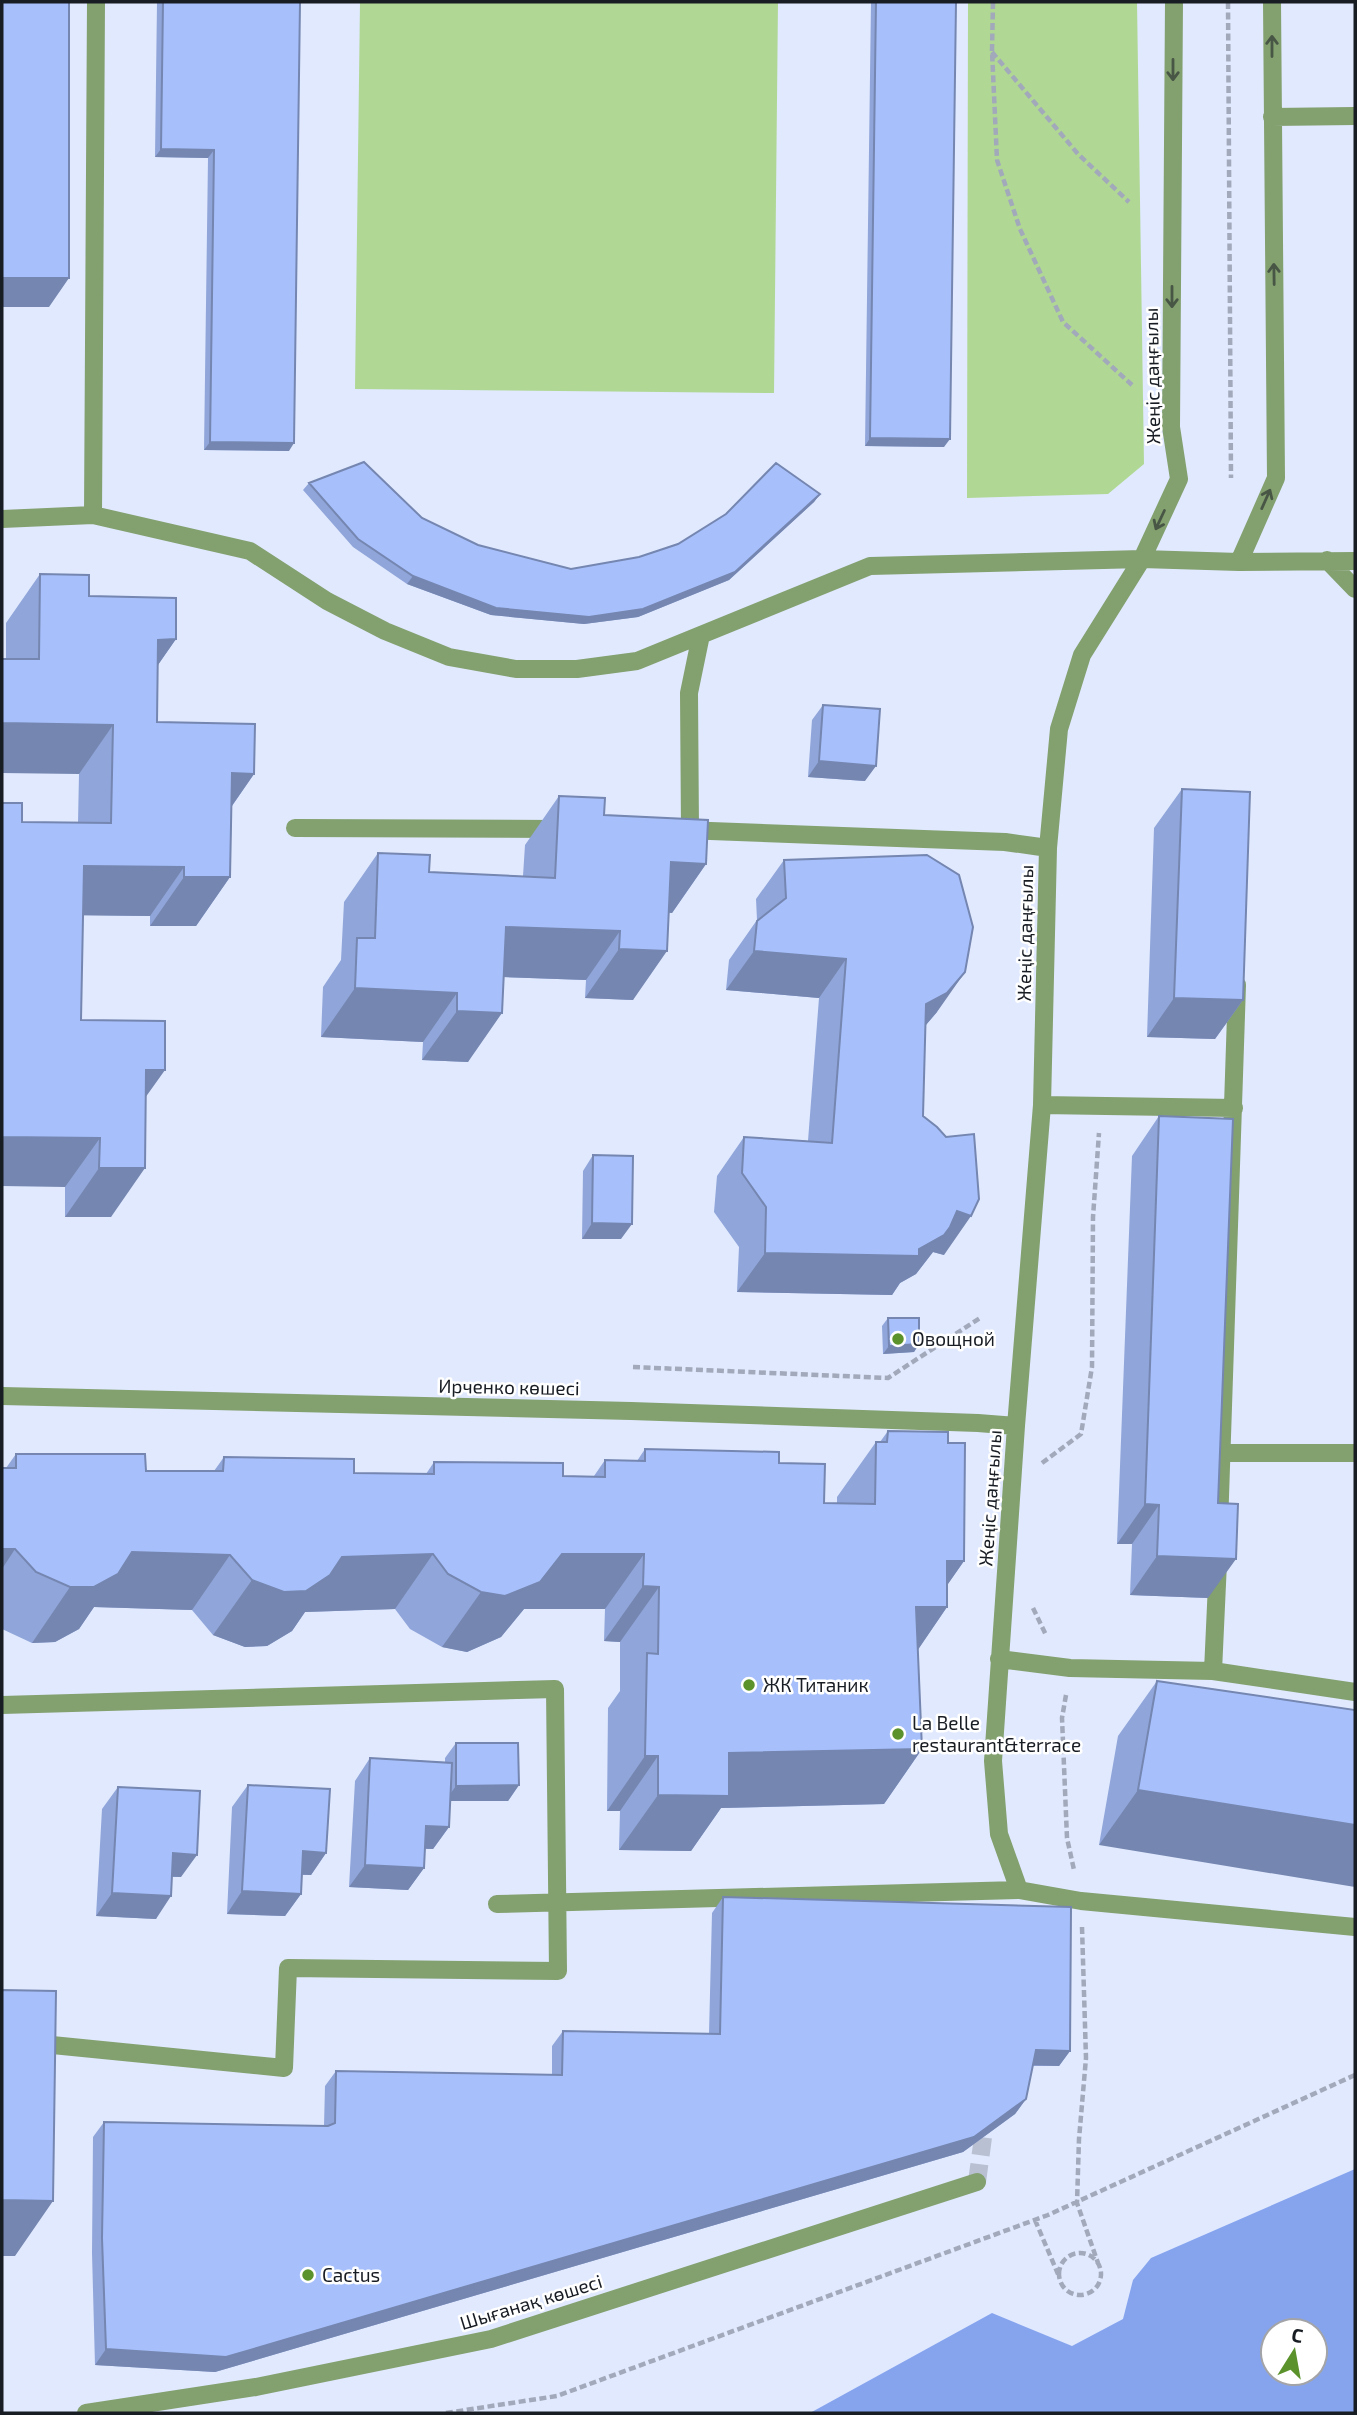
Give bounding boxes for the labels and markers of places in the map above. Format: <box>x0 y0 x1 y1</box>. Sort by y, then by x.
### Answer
place label: Овощной <box>912 1327 995 1350</box>
marker: Овощной <box>890 1331 906 1347</box>
place label: ЖК Титаник <box>763 1673 869 1696</box>
marker: ЖК Титаник <box>741 1677 757 1693</box>
place label: La Belle restaurant&terrace <box>912 1711 1081 1756</box>
marker: La Belle restaurant&terrace <box>890 1726 906 1742</box>
place label: Cactus <box>322 2263 380 2286</box>
marker: Cactus <box>300 2267 316 2283</box>

